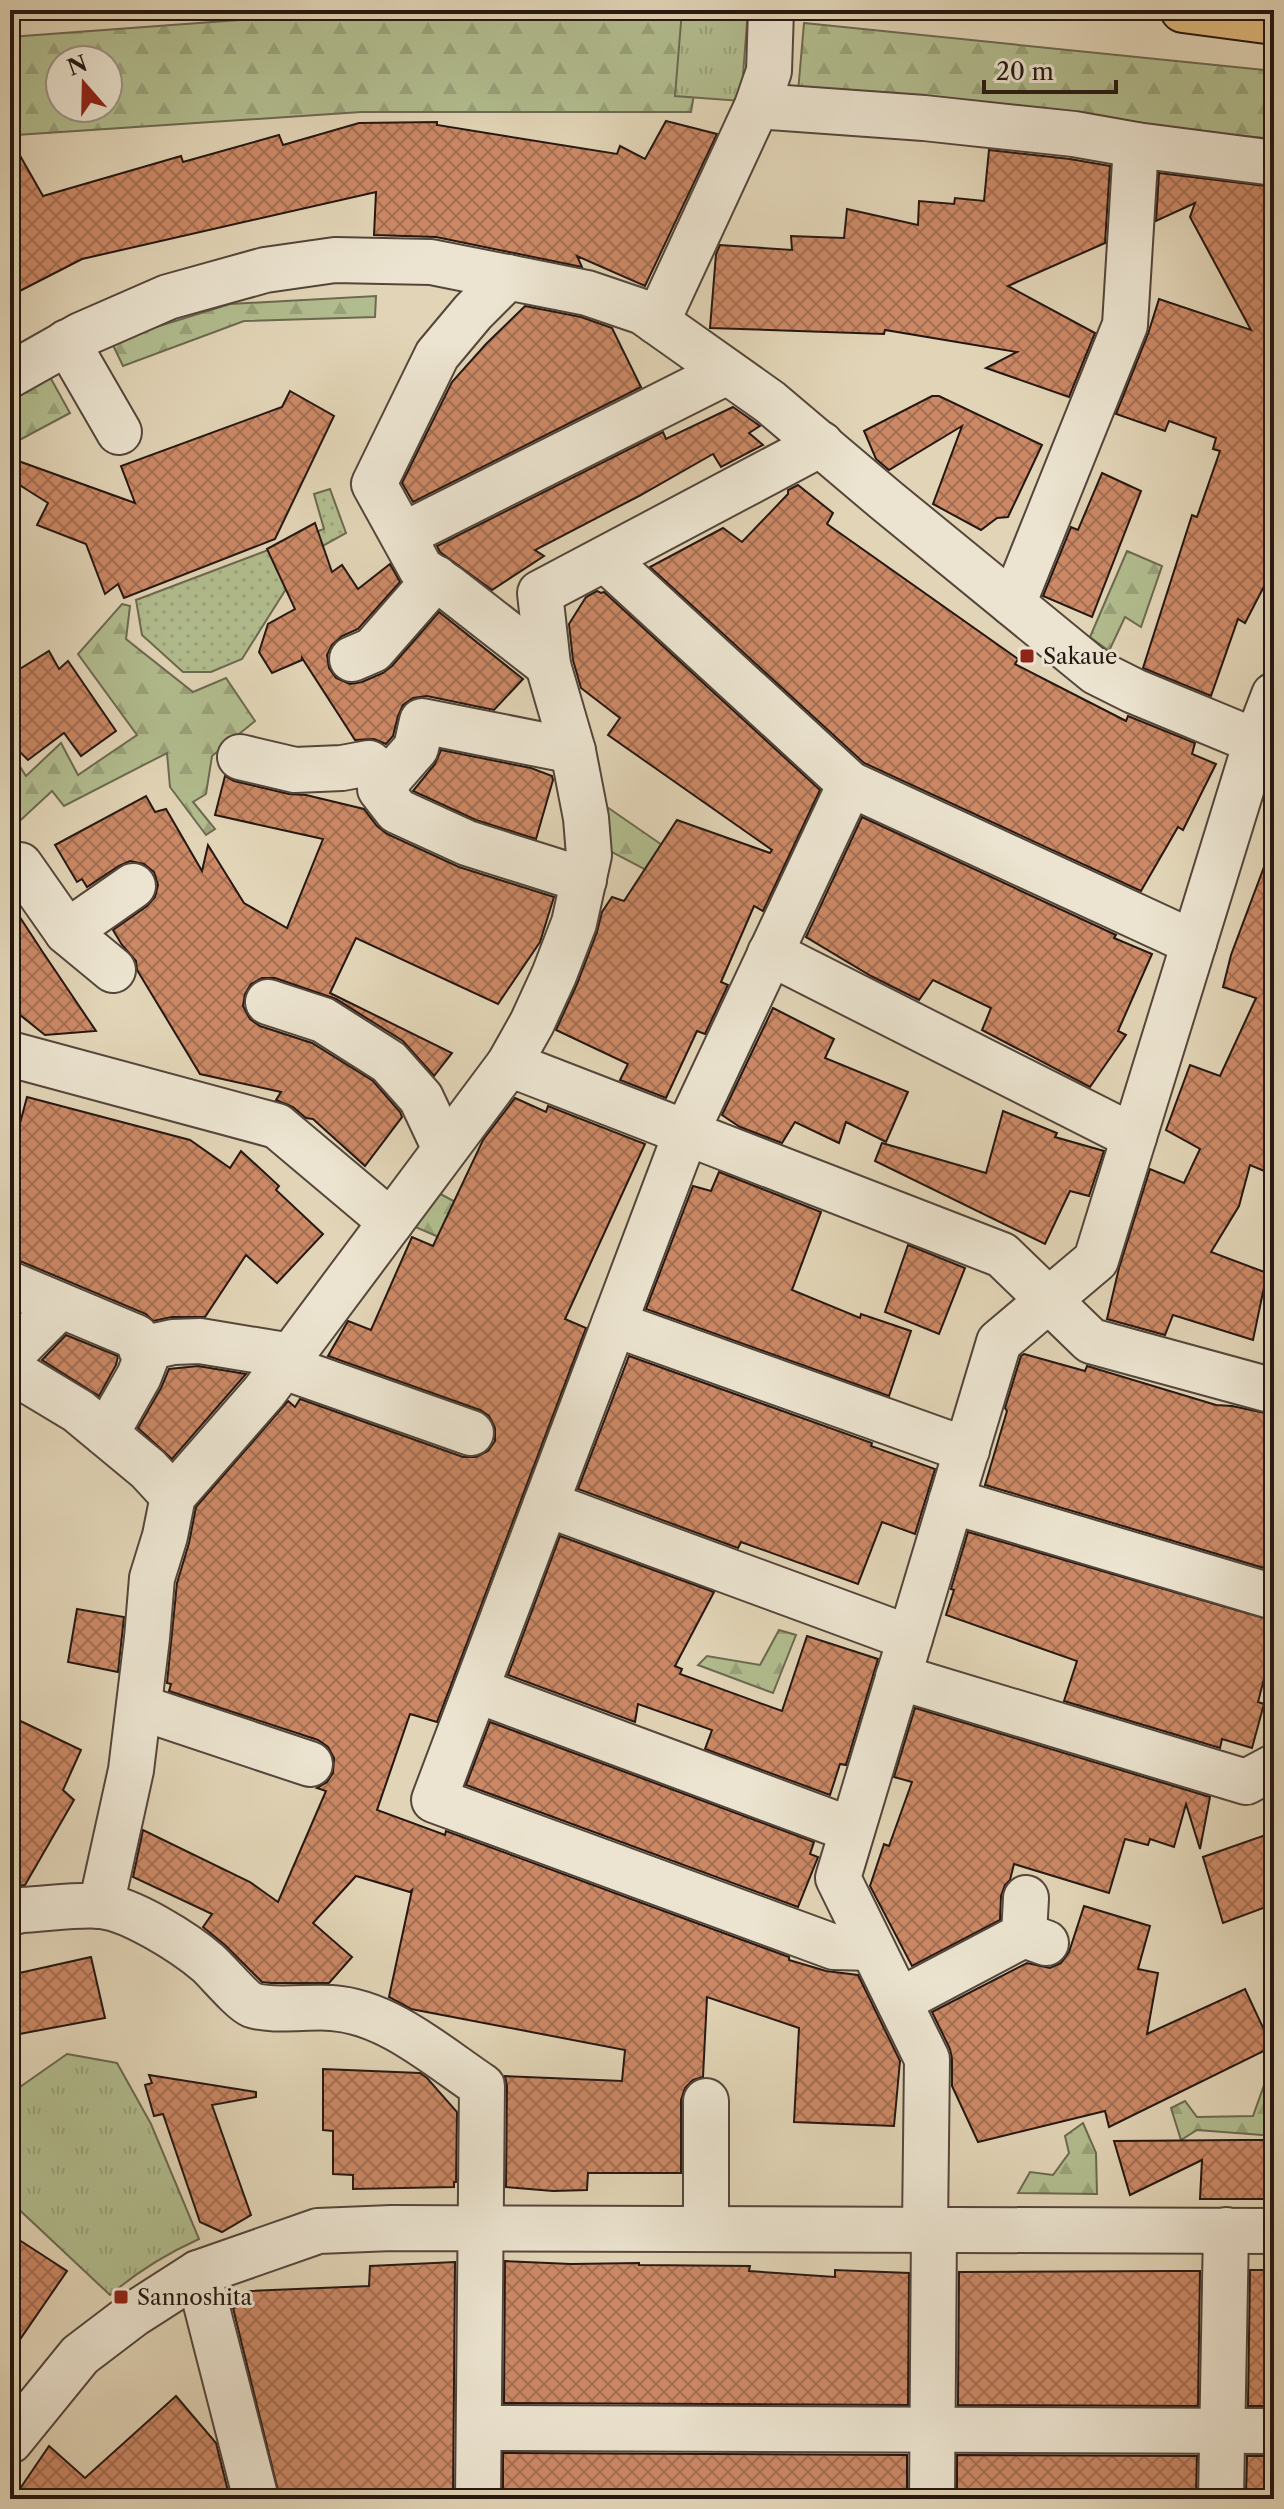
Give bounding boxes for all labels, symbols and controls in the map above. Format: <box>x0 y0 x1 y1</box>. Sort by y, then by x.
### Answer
north arrow <box>44 44 124 124</box>
scale bar <box>984 44 1116 94</box>
text: N <box>64 50 91 82</box>
text: 20 m <box>996 57 1054 86</box>
place label: Sakaue <box>1043 643 1117 670</box>
marker: Sakaue <box>1018 647 1036 665</box>
place label: Sannoshita <box>137 2284 253 2311</box>
marker: Sannoshita <box>112 2288 130 2306</box>

